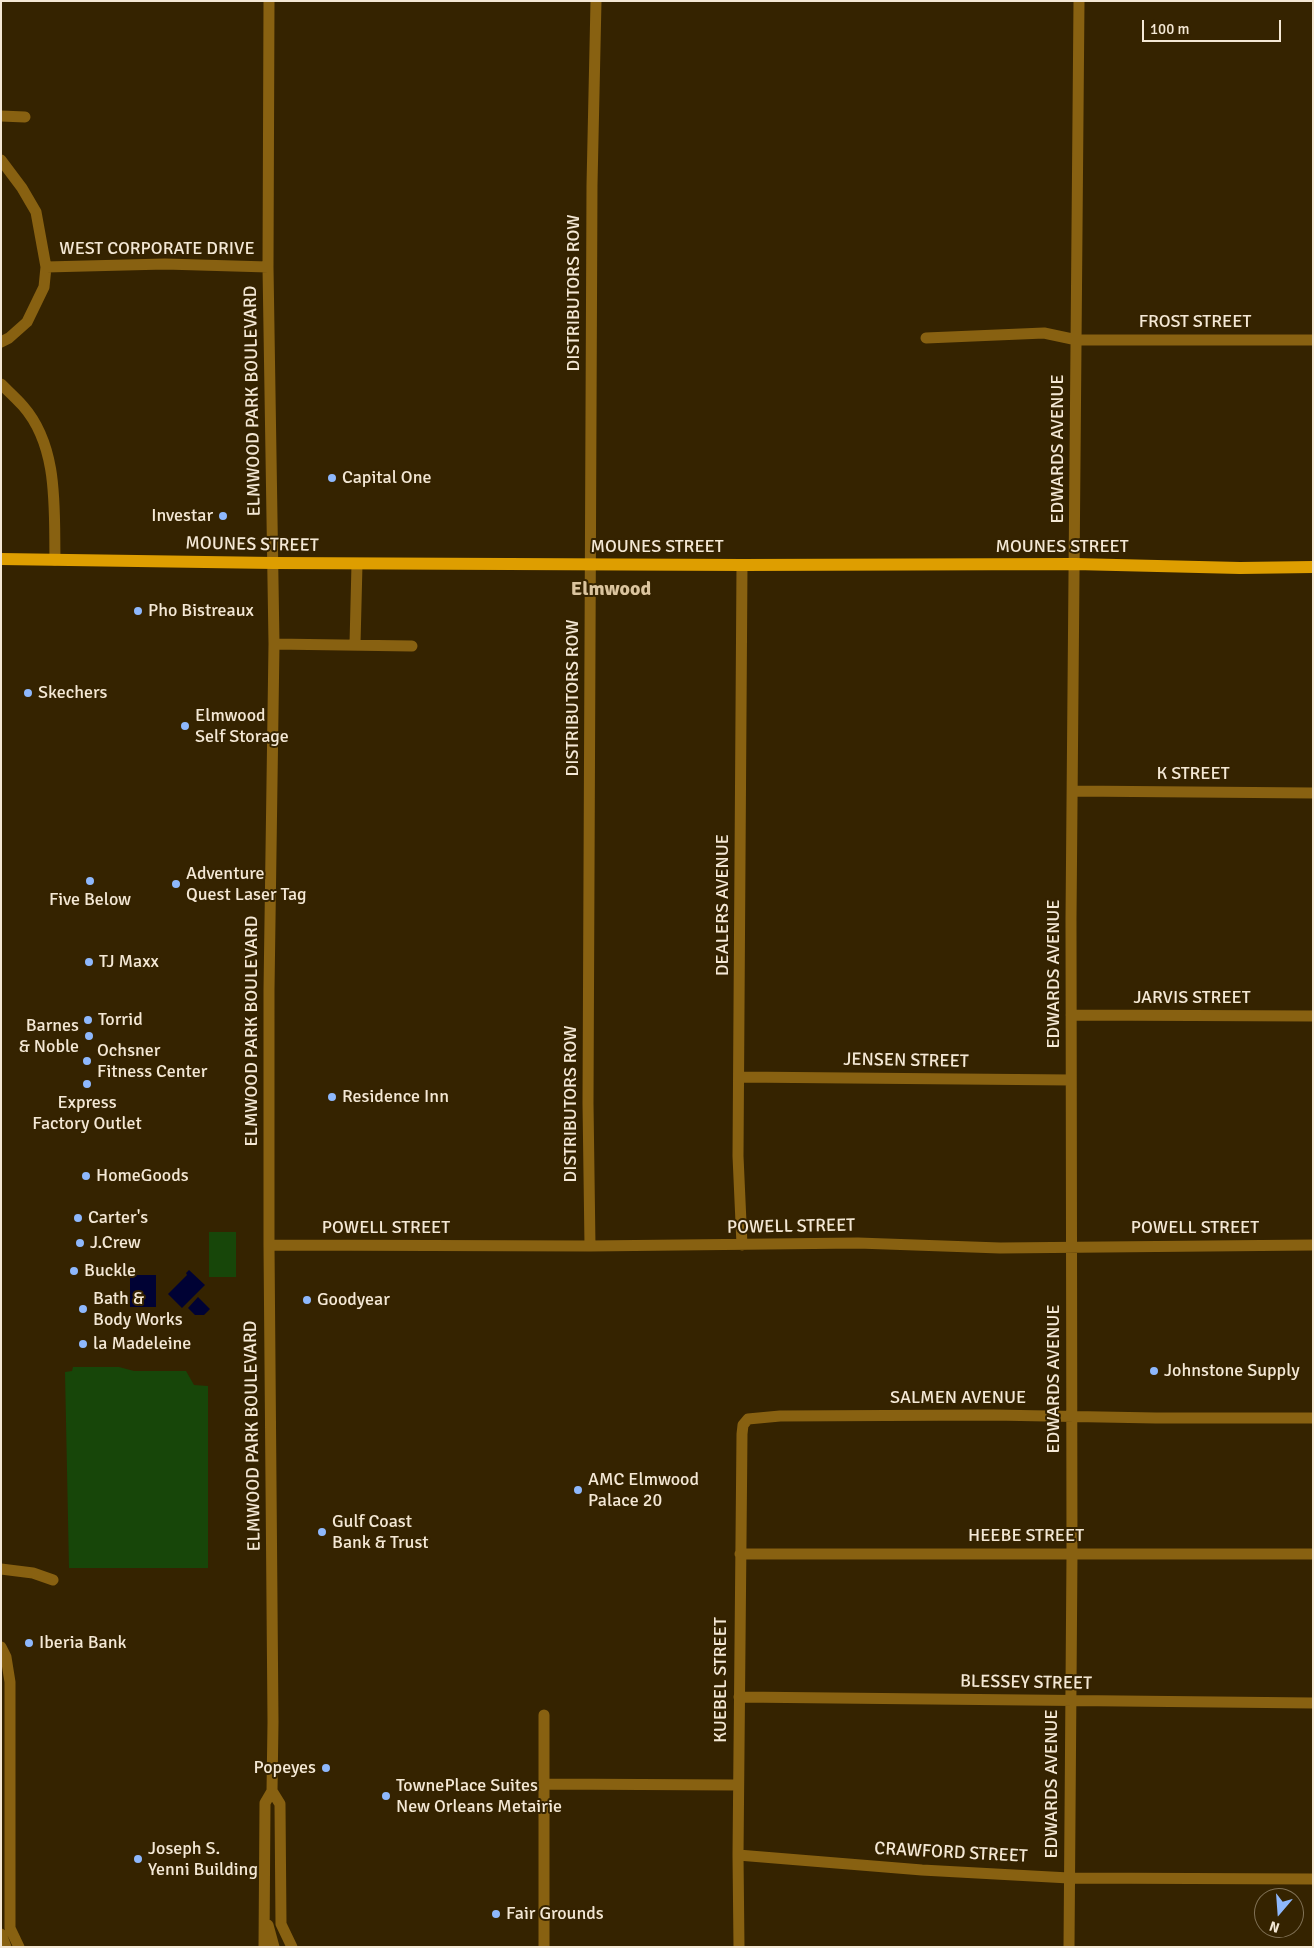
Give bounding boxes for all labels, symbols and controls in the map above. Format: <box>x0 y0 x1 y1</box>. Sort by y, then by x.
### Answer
scale bar <box>1144 10 1283 42</box>
text: 100 m <box>1150 20 1190 38</box>
street label: DISTRIBUTORS ROW <box>563 215 585 371</box>
street label: WEST CORPORATE DRIVE <box>59 238 255 260</box>
street label: ELMWOOD PARK BOULEVARD <box>240 285 266 517</box>
street label: FROST STREET <box>1139 311 1251 333</box>
street label: EDWARDS AVENUE <box>1047 374 1069 524</box>
place label: Capital One <box>342 467 432 489</box>
marker: Capital One <box>326 472 338 484</box>
place label: Investar <box>151 505 213 527</box>
marker: Investar <box>217 510 229 522</box>
street label: MOUNES STREET <box>185 533 319 557</box>
street label: MOUNES STREET <box>590 536 724 558</box>
street label: MOUNES STREET <box>995 536 1129 558</box>
district label: Elmwood <box>571 578 651 602</box>
place label: Pho Bistreaux <box>148 600 254 622</box>
marker: Pho Bistreaux <box>132 605 144 617</box>
street label: DISTRIBUTORS ROW <box>562 620 584 776</box>
place label: Skechers <box>38 682 107 704</box>
marker: Skechers <box>22 687 34 699</box>
place label: Elmwood Self Storage <box>195 705 289 748</box>
marker: Elmwood Self Storage <box>179 720 191 732</box>
street label: K STREET <box>1156 763 1230 785</box>
street label: DEALERS AVENUE <box>712 834 734 976</box>
place label: Adventure Quest Laser Tag <box>186 863 307 906</box>
marker: Five Below <box>84 875 96 887</box>
marker: Adventure Quest Laser Tag <box>170 878 182 890</box>
place label: Five Below <box>49 889 131 911</box>
street label: EDWARDS AVENUE <box>1043 899 1065 1049</box>
street label: ELMWOOD PARK BOULEVARD <box>241 916 263 1146</box>
place label: TJ Maxx <box>99 951 159 973</box>
marker: TJ Maxx <box>83 956 95 968</box>
street label: JARVIS STREET <box>1133 987 1251 1009</box>
place label: Torrid <box>98 1009 143 1031</box>
marker: Torrid <box>82 1014 94 1026</box>
place label: Barnes & Noble <box>19 1015 79 1058</box>
street label: DISTRIBUTORS ROW <box>560 1026 582 1182</box>
marker: Barnes & Noble <box>83 1030 95 1042</box>
place label: Ochsner Fitness Center <box>97 1040 207 1082</box>
street label: JENSEN STREET <box>843 1049 969 1073</box>
marker: Ochsner Fitness Center <box>81 1055 93 1067</box>
marker: Express Factory Outlet <box>81 1078 93 1090</box>
place label: Residence Inn <box>342 1086 449 1108</box>
marker: Residence Inn <box>326 1091 338 1103</box>
place label: Express Factory Outlet <box>32 1092 142 1134</box>
place label: HomeGoods <box>96 1165 189 1187</box>
marker: HomeGoods <box>80 1170 92 1182</box>
place label: Carter's <box>88 1207 148 1229</box>
marker: Carter's <box>72 1212 84 1224</box>
street label: POWELL STREET <box>727 1215 855 1239</box>
street label: POWELL STREET <box>322 1217 450 1239</box>
street label: POWELL STREET <box>1131 1217 1259 1239</box>
place label: J.Crew <box>90 1232 141 1254</box>
marker: J.Crew <box>74 1237 86 1249</box>
place label: Buckle <box>84 1260 136 1282</box>
marker: Buckle <box>68 1265 80 1277</box>
place label: Bath & Body Works <box>93 1288 183 1330</box>
place label: Goodyear <box>317 1289 390 1311</box>
marker: Goodyear <box>301 1294 313 1306</box>
marker: Bath & Body Works <box>77 1303 89 1315</box>
street label: EDWARDS AVENUE <box>1043 1304 1065 1454</box>
street label: ELMWOOD PARK BOULEVARD <box>240 1320 266 1552</box>
place label: la Madeleine <box>93 1333 191 1355</box>
marker: la Madeleine <box>77 1338 89 1350</box>
place label: Johnstone Supply <box>1164 1360 1300 1382</box>
marker: Johnstone Supply <box>1148 1365 1160 1377</box>
street label: SALMEN AVENUE <box>890 1387 1026 1409</box>
place label: AMC Elmwood Palace 20 <box>588 1469 699 1512</box>
marker: AMC Elmwood Palace 20 <box>572 1484 584 1496</box>
place label: Gulf Coast Bank & Trust <box>332 1511 429 1554</box>
street label: HEEBE STREET <box>968 1525 1084 1547</box>
marker: Gulf Coast Bank & Trust <box>316 1526 328 1538</box>
street label: KUEBEL STREET <box>710 1617 732 1743</box>
place label: Iberia Bank <box>39 1632 127 1654</box>
marker: Iberia Bank <box>23 1637 35 1649</box>
street label: BLESSEY STREET <box>960 1671 1092 1695</box>
street label: EDWARDS AVENUE <box>1041 1709 1063 1859</box>
place label: Popeyes <box>254 1757 316 1779</box>
marker: Popeyes <box>320 1762 332 1774</box>
place label: TownePlace Suites New Orleans Metairie <box>396 1775 562 1818</box>
marker: TownePlace Suites New Orleans Metairie <box>380 1790 392 1802</box>
place label: Joseph S. Yenni Building <box>148 1838 258 1880</box>
street label: CRAWFORD STREET <box>874 1838 1028 1868</box>
marker: Joseph S. Yenni Building <box>132 1853 144 1865</box>
north arrow <box>1254 1888 1304 1938</box>
place label: Fair Grounds <box>506 1903 604 1925</box>
marker: Fair Grounds <box>490 1908 502 1920</box>
text: N <box>1267 1917 1282 1936</box>

